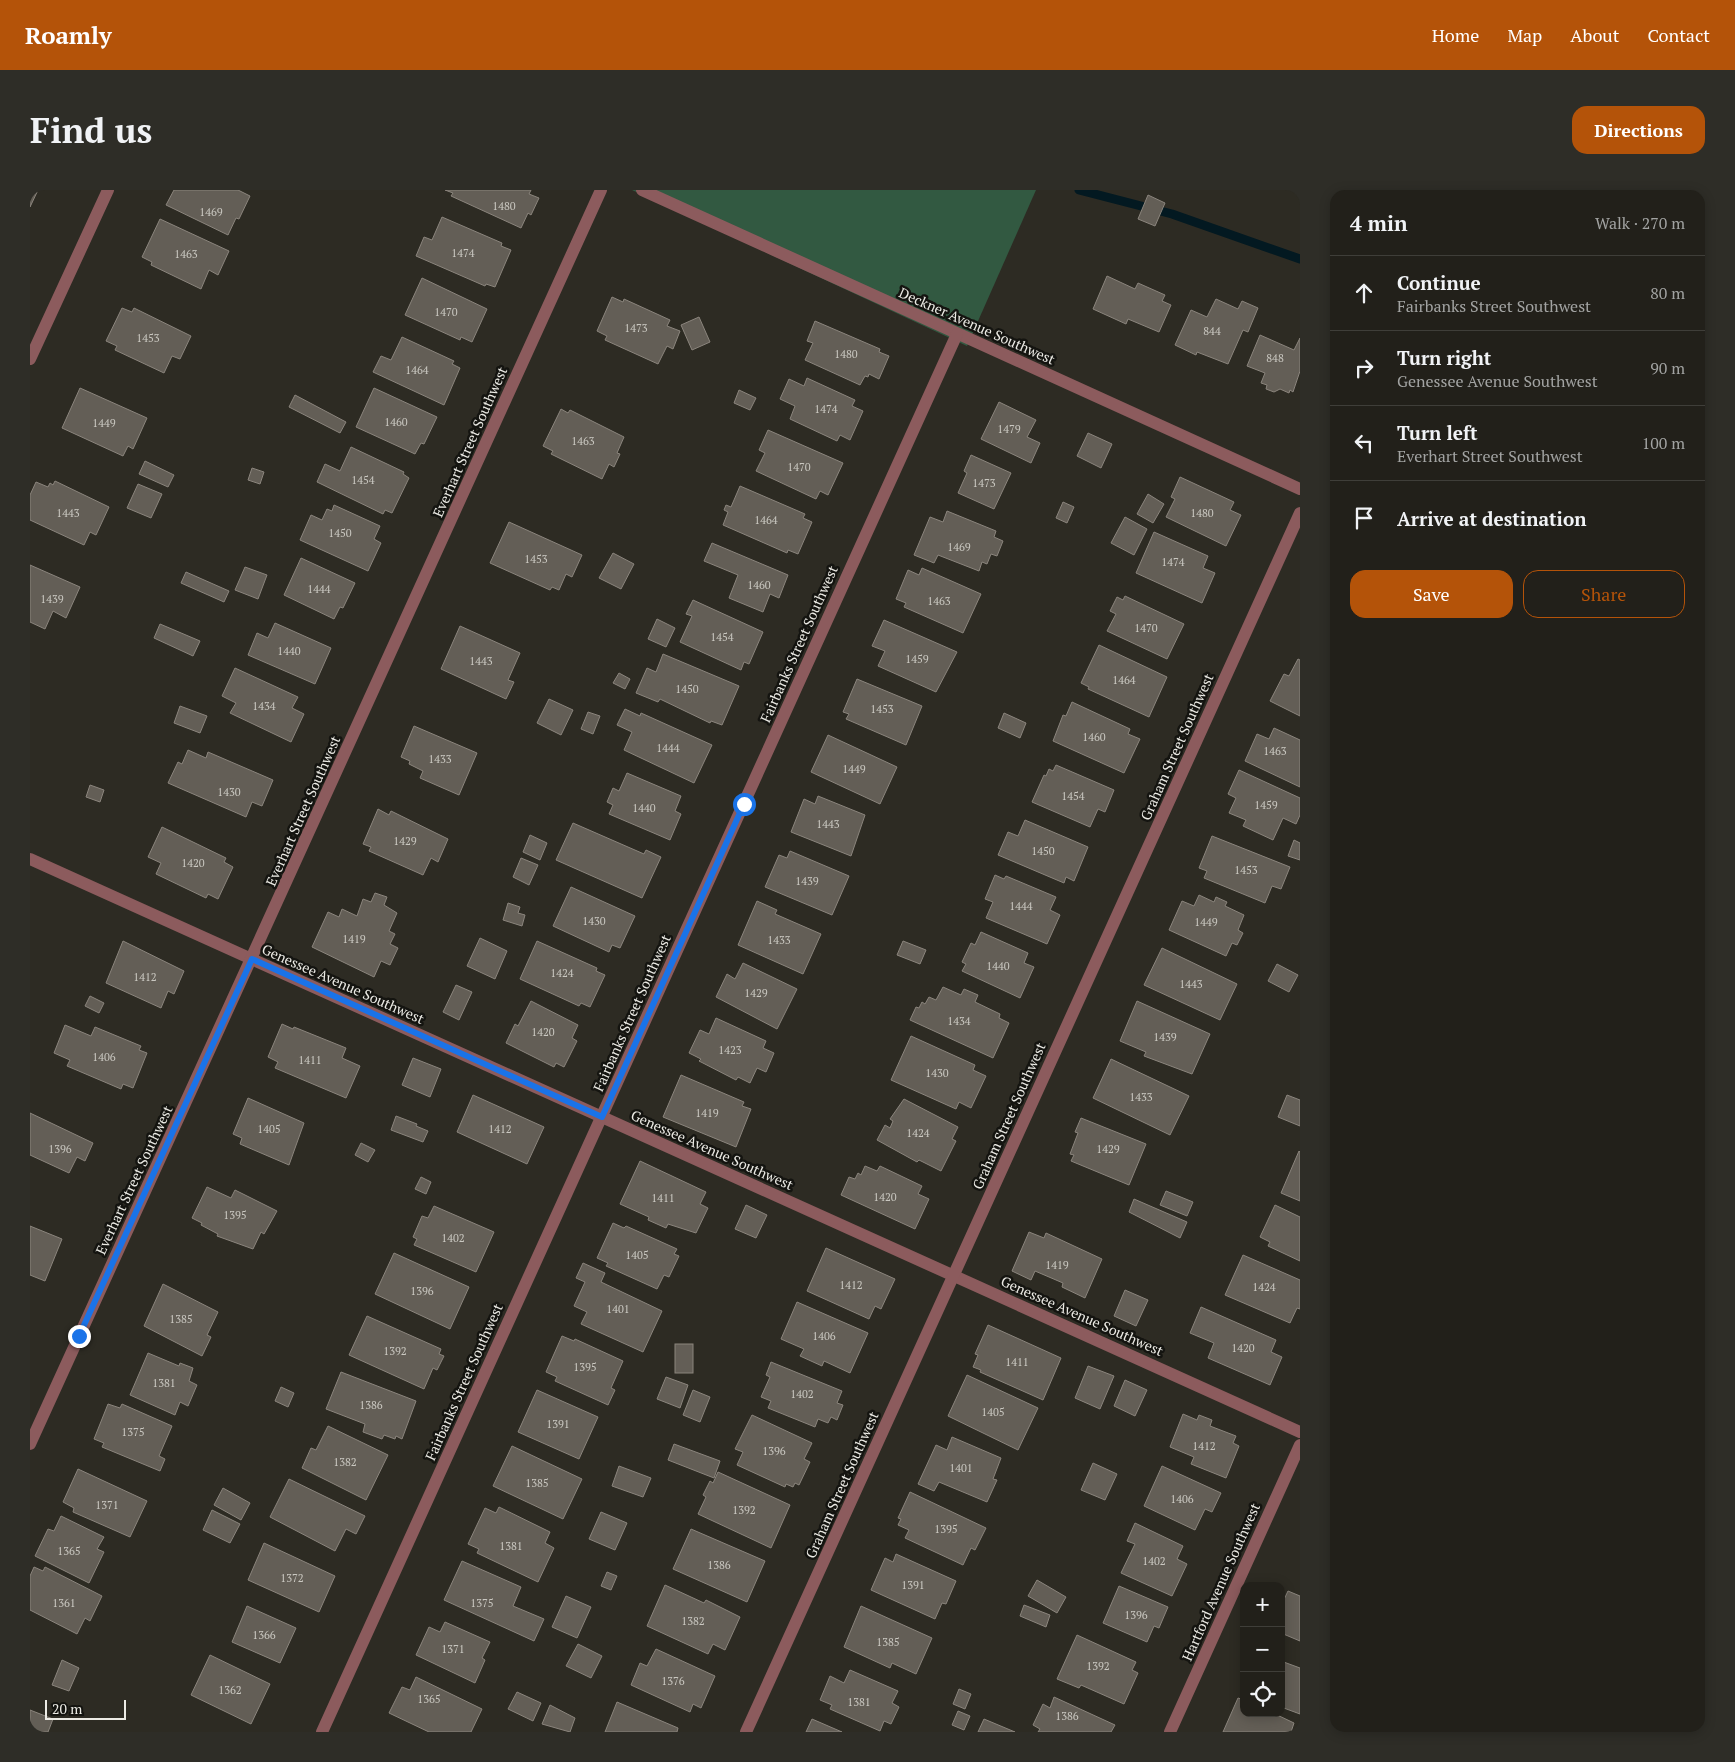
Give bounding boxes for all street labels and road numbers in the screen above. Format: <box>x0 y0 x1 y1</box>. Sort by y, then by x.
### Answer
street label: Deckner Avenue Southwest <box>896 283 1059 369</box>
street label: Everhart Street Southwest <box>428 363 512 520</box>
street label: Fairbanks Street Southwest <box>755 562 842 725</box>
street label: Graham Street Southwest <box>1136 670 1218 823</box>
street label: Everhart Street Southwest <box>261 732 345 889</box>
street label: Fairbanks Street Southwest <box>588 931 675 1094</box>
street label: Genessee Avenue Southwest <box>259 939 428 1028</box>
street label: Graham Street Southwest <box>968 1039 1050 1192</box>
street label: Everhart Street Southwest <box>91 1101 177 1257</box>
street label: Genessee Avenue Southwest <box>628 1105 797 1194</box>
street label: Genessee Avenue Southwest <box>998 1271 1167 1360</box>
street label: Fairbanks Street Southwest <box>420 1300 507 1463</box>
street label: Graham Street Southwest <box>801 1408 883 1561</box>
street label: Hartford Avenue Southwest <box>1177 1499 1264 1664</box>

